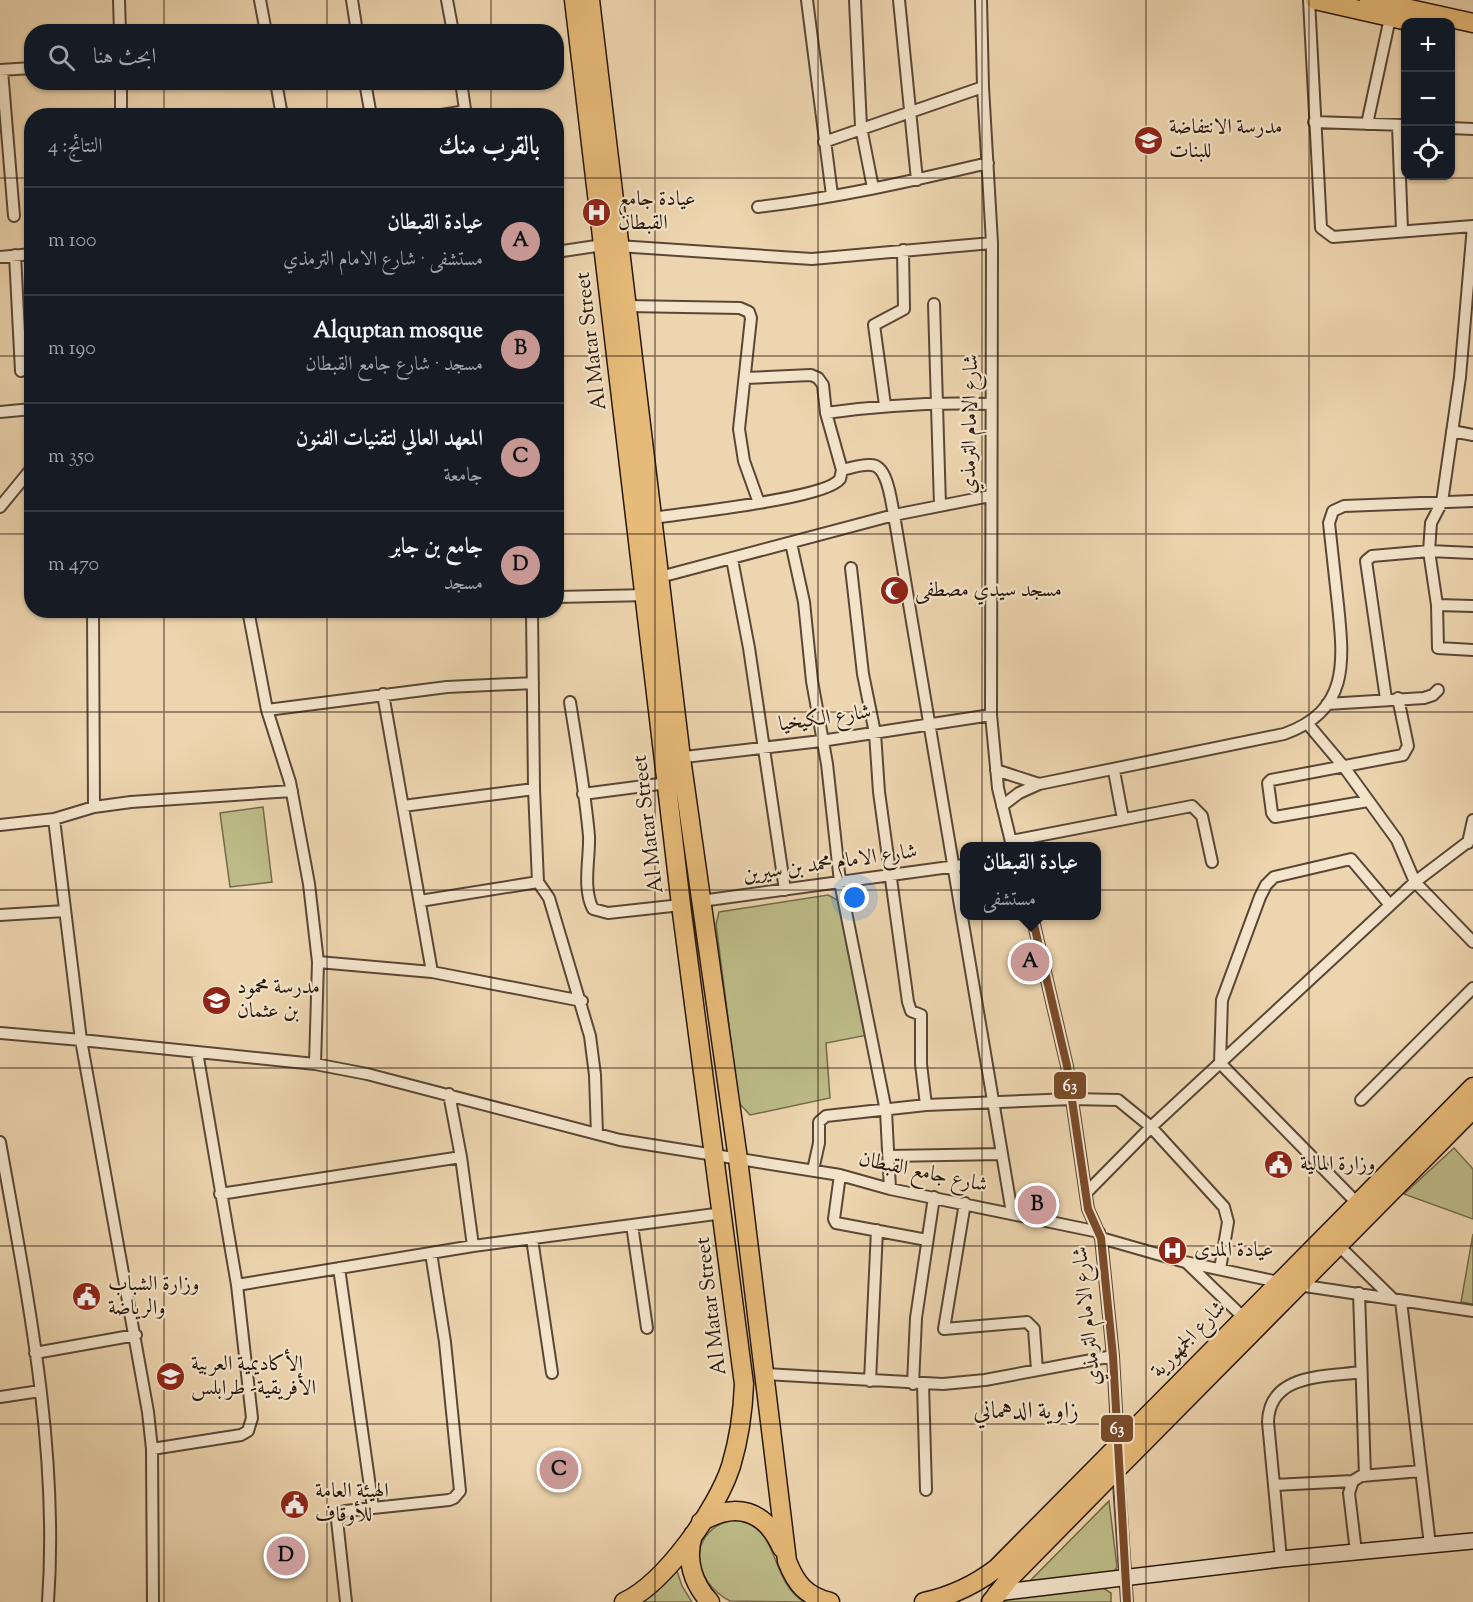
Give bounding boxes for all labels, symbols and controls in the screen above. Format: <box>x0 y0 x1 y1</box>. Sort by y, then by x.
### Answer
map controls <box>1401 18 1455 180</box>
button: + <box>1401 18 1455 72</box>
search box <box>24 24 564 90</box>
icon: search <box>45 41 78 74</box>
text: ابحث هنا <box>93 42 156 74</box>
button: − <box>1401 72 1455 126</box>
place label: مدرسة الانتفاضة للبنات <box>1169 113 1282 167</box>
school or university icon: مدرسة الانتفاضة للبنات <box>1132 124 1164 156</box>
button: locate <box>1401 126 1455 180</box>
text: بالقرب منك <box>438 129 540 166</box>
text: النتائج: 4 <box>48 133 103 162</box>
place label: عيادة جامع القبطان <box>618 185 696 239</box>
hospital icon: عيادة جامع القبطان <box>581 196 613 228</box>
text: عيادة القبطان <box>387 208 483 240</box>
text: 100 m <box>48 227 97 256</box>
text: A <box>512 227 529 256</box>
text: مستشفى · شارع الامام الترمذي <box>283 246 483 275</box>
street label: Al Matar Street <box>569 270 615 412</box>
text: Alquptan mosque <box>313 316 483 348</box>
text: 190 m <box>48 335 96 364</box>
text: B <box>514 335 527 364</box>
text: مسجد · شارع جامع القبطان <box>305 351 483 380</box>
street label: شارع الامام الترمذي <box>955 354 988 494</box>
text: المعهد العالي لتقنيات الفنون <box>296 424 483 456</box>
text: 350 m <box>48 443 94 472</box>
text: C <box>512 443 529 472</box>
text: جامعة <box>444 462 483 491</box>
text: جامع بن جابر <box>390 532 483 564</box>
text: 470 m <box>48 551 99 580</box>
text: D <box>513 551 528 580</box>
text: مسجد <box>444 570 483 599</box>
mosque icon: مسجد سيدي مصطفى <box>878 575 910 607</box>
place label: مسجد سيدي مصطفى <box>915 576 1062 606</box>
street label: شارع الكيخيا <box>777 698 873 741</box>
street label: Al Matar Street <box>626 753 672 895</box>
street label: شارع الامام محمد بن سيرين <box>741 837 919 892</box>
popup <box>960 842 1101 920</box>
text: عيادة القبطان <box>983 848 1078 880</box>
your location <box>840 883 869 912</box>
text: مستشفى <box>983 886 1036 915</box>
pin: A <box>1010 940 1050 984</box>
place label: مدرسة محمود بن عثمان <box>237 973 320 1027</box>
school or university icon: مدرسة محمود بن عثمان <box>200 984 232 1016</box>
line badge: 63 <box>1053 1071 1087 1100</box>
text: 63 <box>1063 1076 1078 1099</box>
street label: شارع جامع القبطان <box>855 1145 990 1203</box>
public building icon: وزارة المالية <box>1263 1149 1295 1181</box>
place label: وزارة المالية <box>1300 1150 1376 1180</box>
pin: B <box>1018 1182 1056 1228</box>
street label: Al Matar Street <box>689 1235 735 1377</box>
hospital icon: عيادة المدى <box>1157 1235 1189 1267</box>
place label: عيادة المدى <box>1194 1236 1274 1266</box>
street label: شارع الامام الترمذي <box>1066 1245 1111 1387</box>
place label: وزارة الشباب والرياضة <box>108 1270 199 1324</box>
public building icon: وزارة الشباب والرياضة <box>71 1281 103 1313</box>
street label: شارع الجمهورية <box>1144 1295 1234 1386</box>
place label: الأكاديمية العربية الأفريقية- طرابلس <box>191 1348 316 1404</box>
school or university icon: الأكاديمية العربية الأفريقية- طرابلس <box>154 1361 186 1393</box>
district label: زاوية الدهماني <box>973 1395 1079 1429</box>
line badge: 63 <box>1100 1414 1134 1443</box>
text: 63 <box>1110 1419 1125 1442</box>
pin: C <box>540 1448 578 1492</box>
place label: الهيئة العامة للأوقاف <box>315 1477 389 1531</box>
public building icon: الهيئة العامة للأوقاف <box>278 1488 310 1520</box>
pin: D <box>266 1534 306 1578</box>

